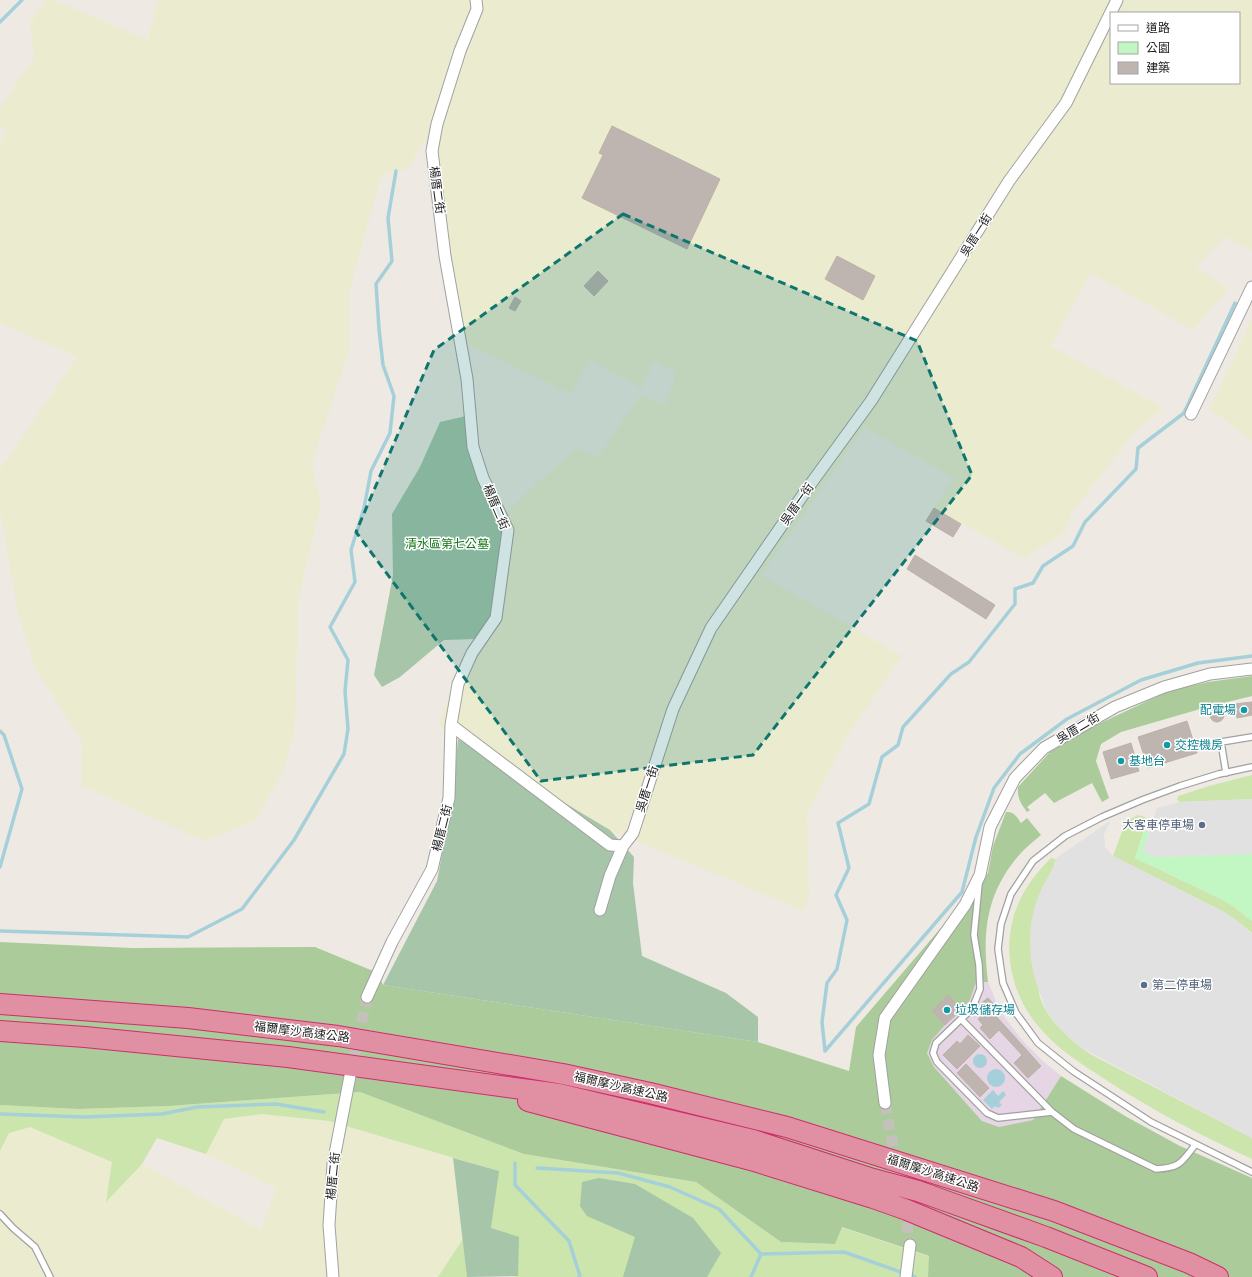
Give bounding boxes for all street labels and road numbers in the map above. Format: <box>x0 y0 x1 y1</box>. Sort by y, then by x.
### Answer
street label: 楊厝二街 <box>426 165 449 215</box>
street label: 吳厝一街 <box>956 210 996 260</box>
street label: 吳厝一街 <box>776 479 817 528</box>
street label: 楊厝二街 <box>479 481 514 532</box>
street label: 吳厝二街 <box>1053 708 1103 747</box>
street label: 吳厝一街 <box>631 763 662 814</box>
street label: 楊厝二街 <box>427 803 456 853</box>
street label: 福爾摩沙高速公路 <box>253 1017 351 1046</box>
street label: 福爾摩沙高速公路 <box>572 1067 670 1106</box>
street label: 福爾摩沙高速公路 <box>885 1150 981 1195</box>
street label: 楊厝二街 <box>322 1151 343 1201</box>

